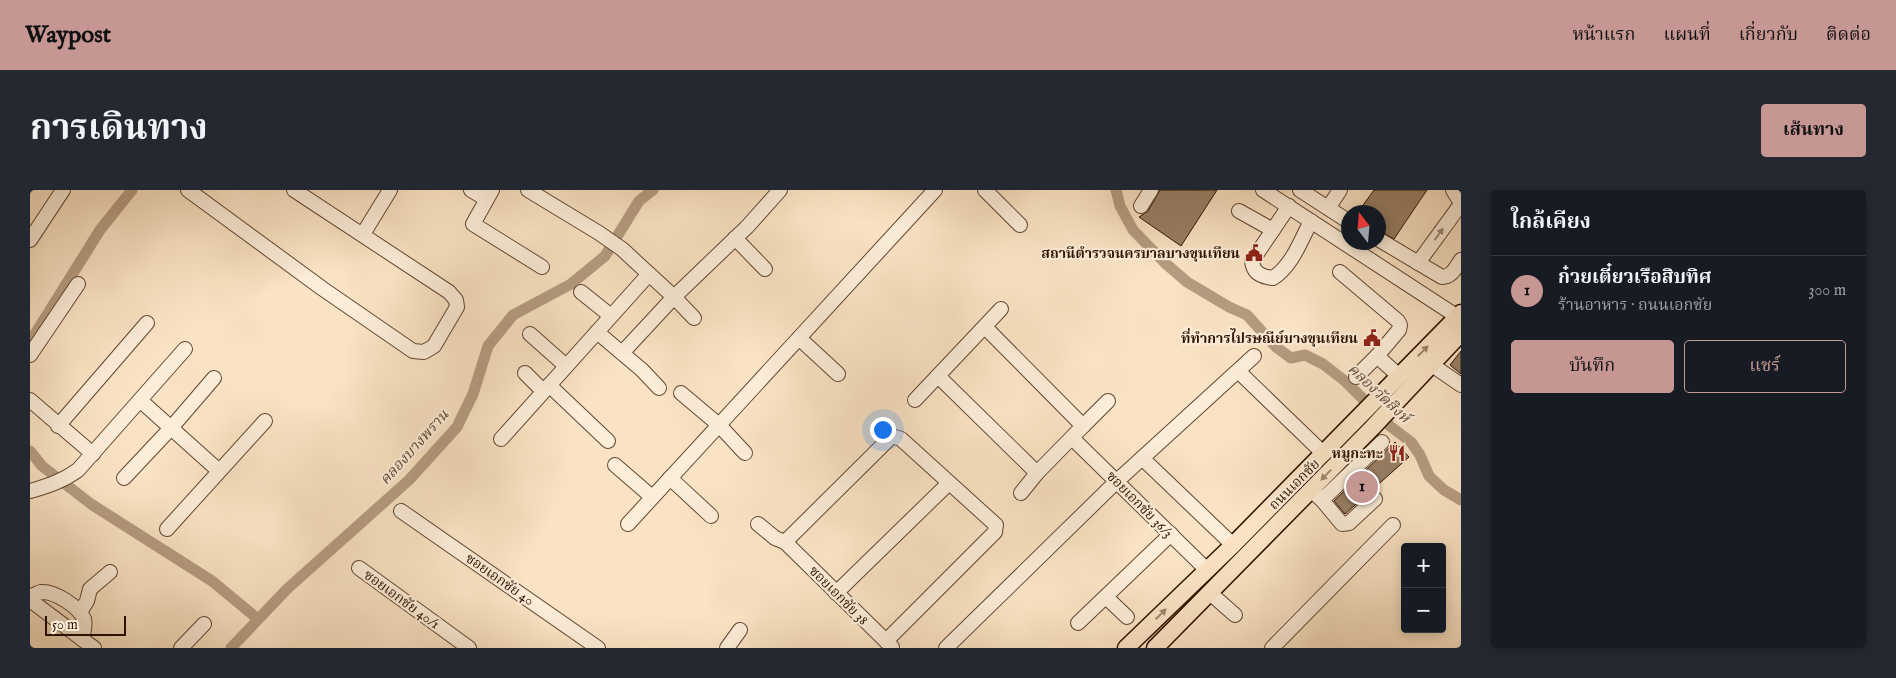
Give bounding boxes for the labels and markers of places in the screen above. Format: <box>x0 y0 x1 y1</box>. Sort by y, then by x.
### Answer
public building icon: สถานีตำรวจนครบาลบางขุนเทียน <box>1244 243 1264 263</box>
place label: สถานีตำรวจนครบาลบางขุนเทียน <box>1041 245 1241 263</box>
place label: ที่ทำการไปรษณีย์บางขุนเทียน <box>1181 328 1359 348</box>
public building icon: ที่ทำการไปรษณีย์บางขุนเทียน <box>1362 328 1382 348</box>
restaurant icon: หมูกะทะ <box>1387 443 1407 463</box>
place label: หมูกะทะ <box>1332 445 1383 463</box>
pin: 1 <box>1346 468 1378 506</box>

